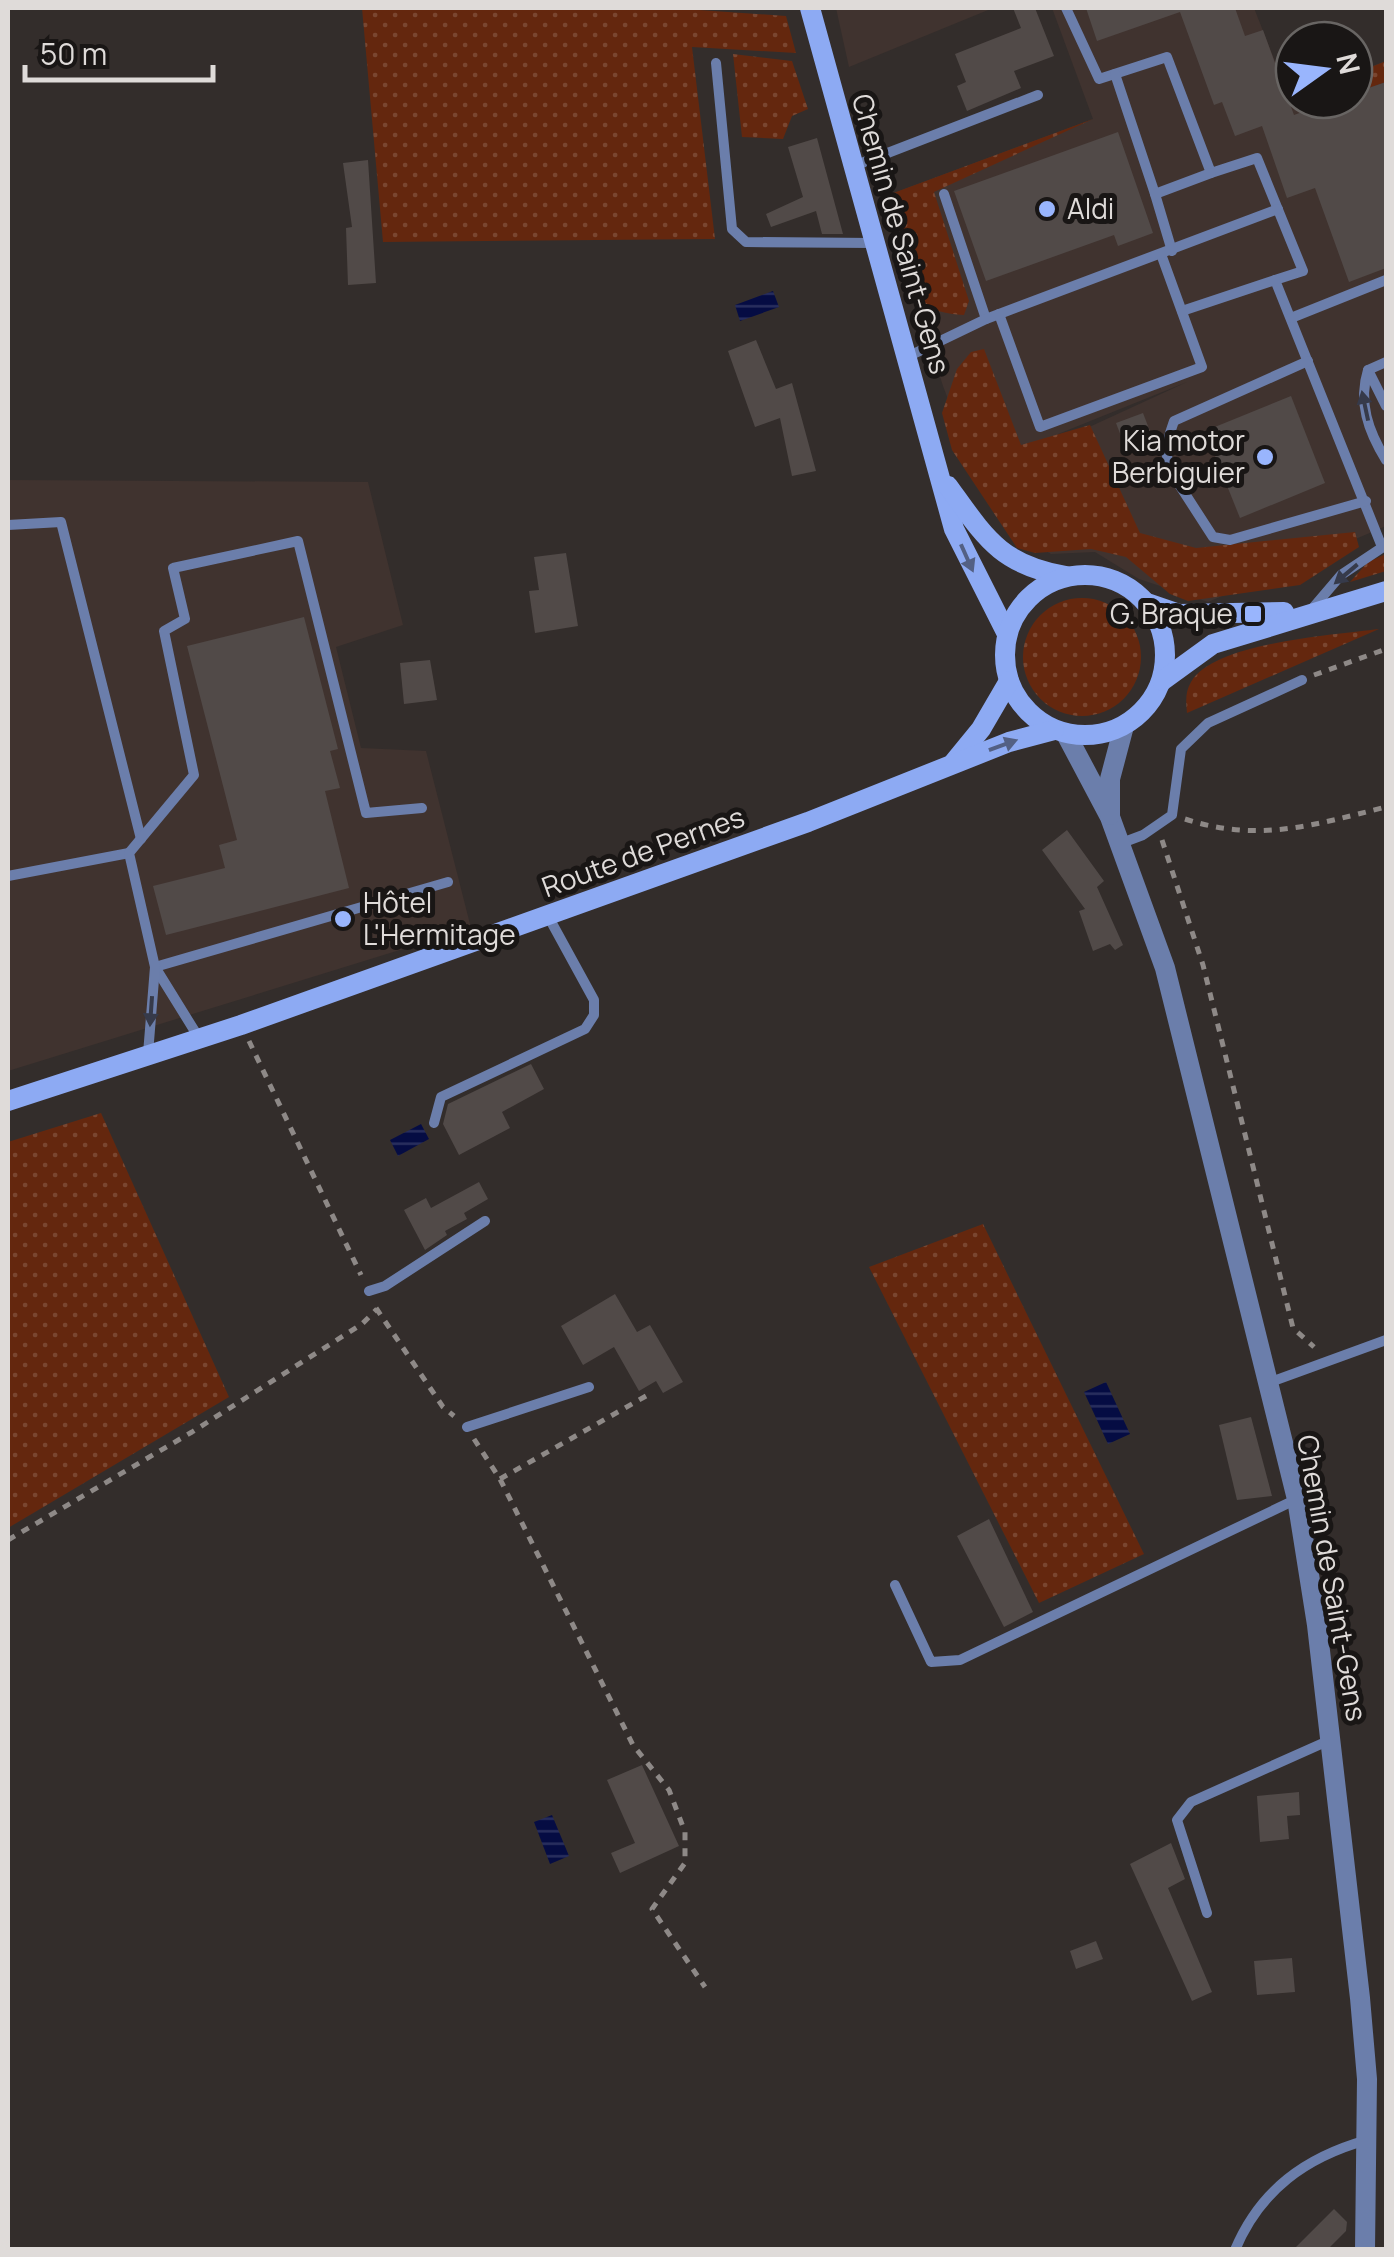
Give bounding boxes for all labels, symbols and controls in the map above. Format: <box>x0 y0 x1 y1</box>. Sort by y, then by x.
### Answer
scale bar <box>25 20 212 82</box>
north arrow <box>1274 20 1374 120</box>
text: 50 m <box>40 33 107 74</box>
text: N <box>1328 49 1370 78</box>
street label: Chemin de Saint-Gens <box>844 89 960 378</box>
place label: Aldi <box>1067 189 1114 227</box>
marker: Aldi <box>1036 198 1058 220</box>
one-way arrow <box>1357 390 1373 421</box>
place label: Kia motor Berbiguier <box>1112 421 1245 491</box>
marker: Kia motor Berbiguier <box>1254 446 1276 468</box>
one-way arrow <box>959 543 975 573</box>
one-way arrow <box>1334 563 1359 585</box>
place label: G. Braque <box>1110 594 1233 632</box>
marker: G. Braque <box>1242 603 1264 625</box>
one-way arrow <box>988 736 1018 751</box>
street label: Route de Pernes <box>536 797 749 905</box>
place label: Hôtel L'Hermitage <box>363 883 516 953</box>
marker: Hôtel L'Hermitage <box>332 908 354 930</box>
one-way arrow <box>143 995 159 1027</box>
street label: Chemin de Saint-Gens <box>1289 1432 1377 1724</box>

